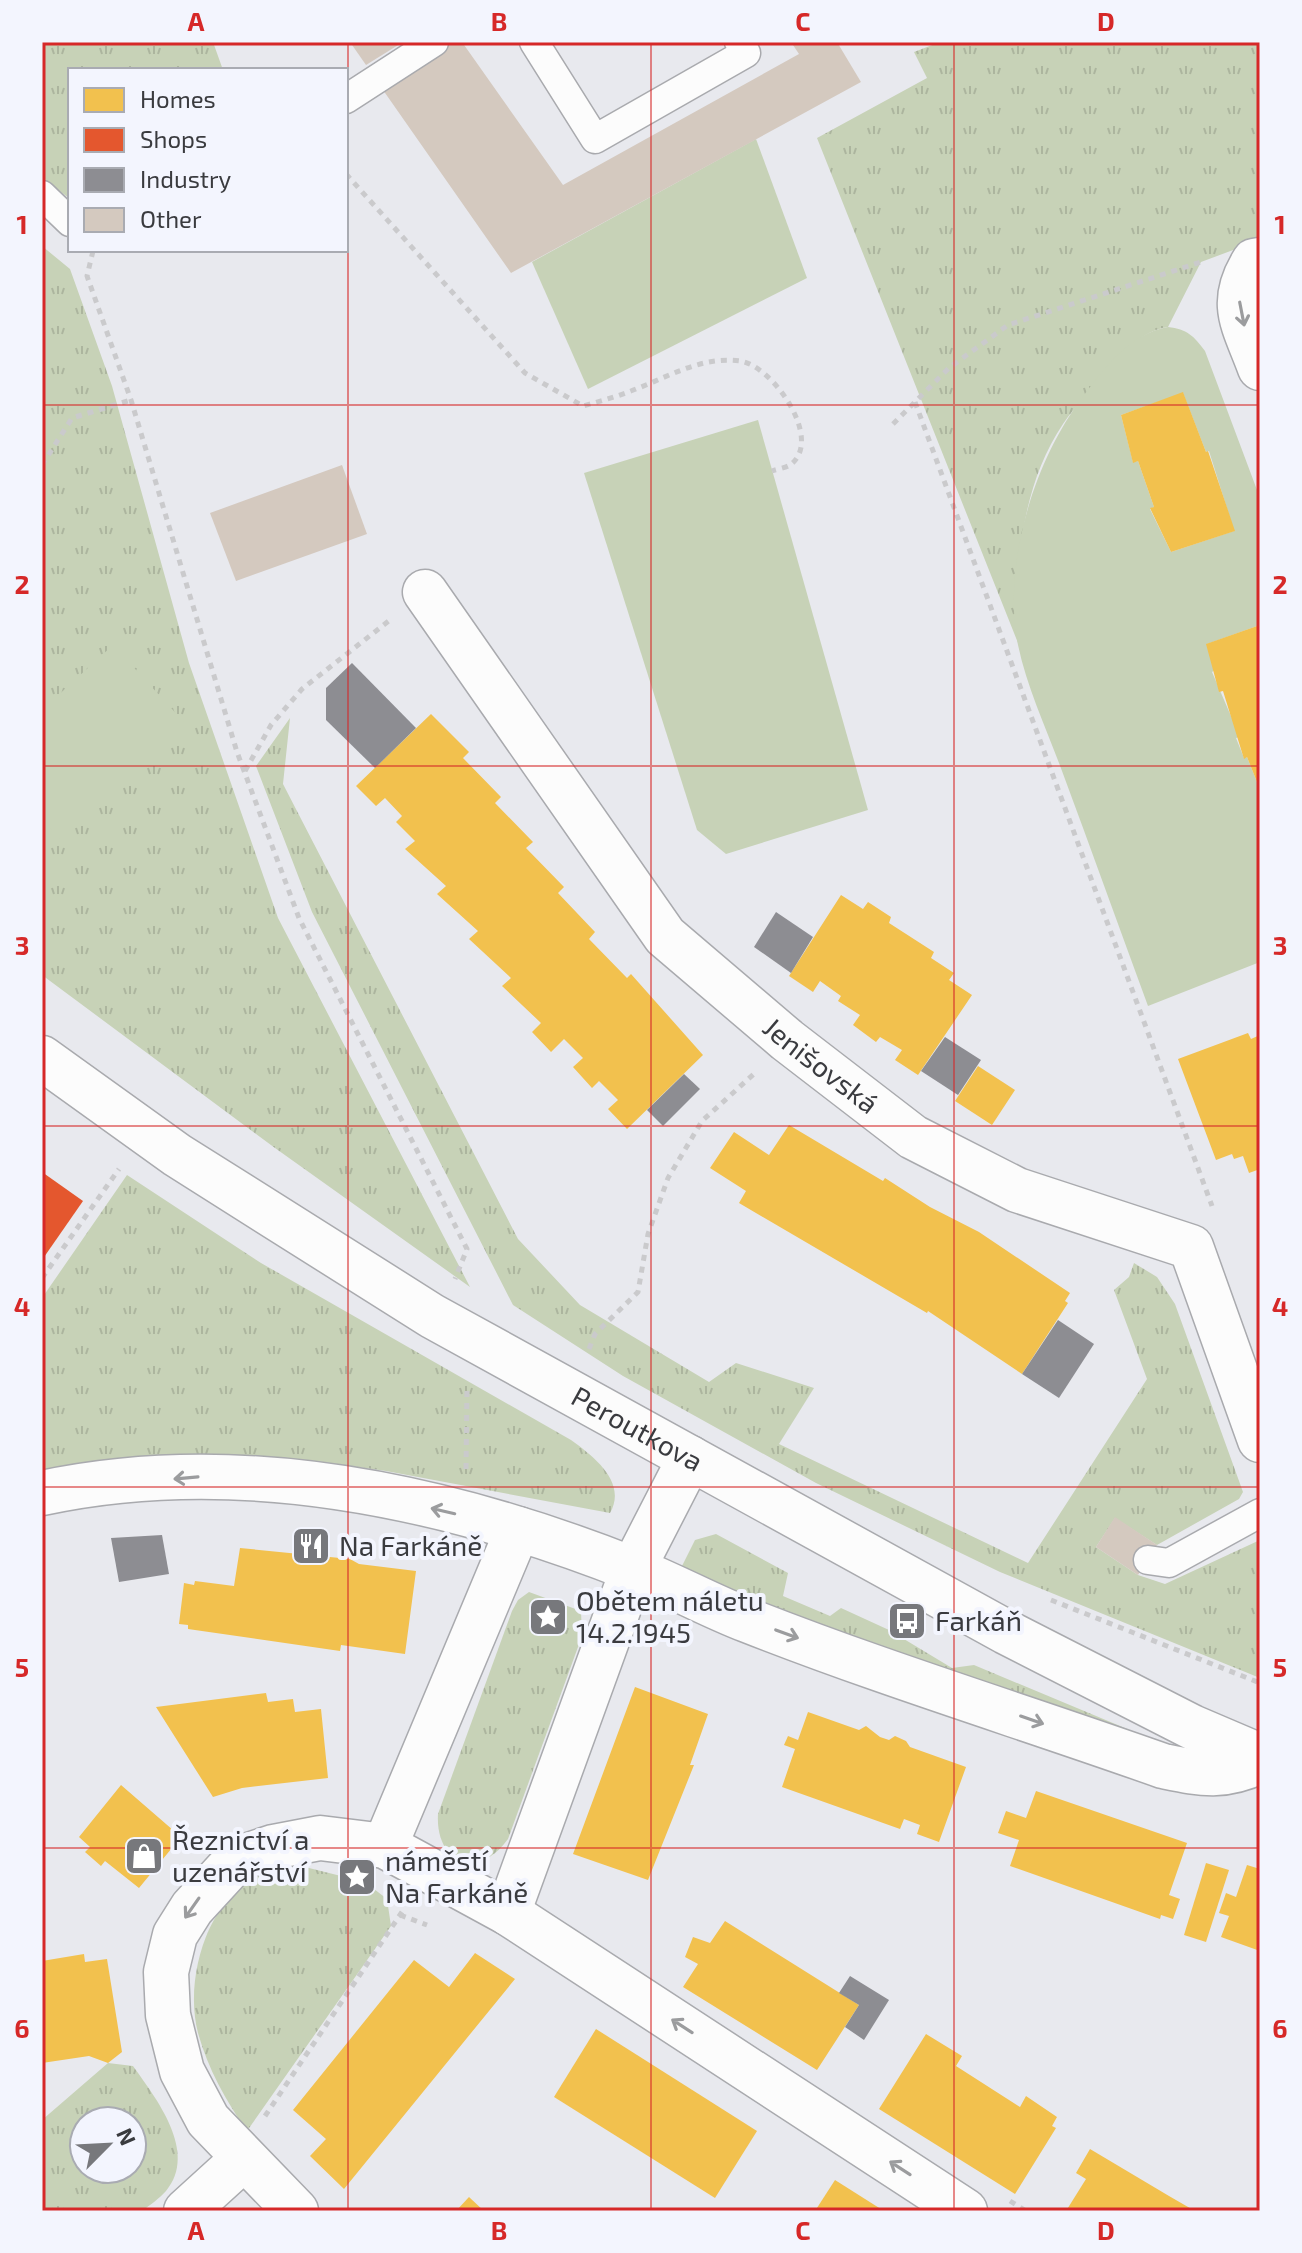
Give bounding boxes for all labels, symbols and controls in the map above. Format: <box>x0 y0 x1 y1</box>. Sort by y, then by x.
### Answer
text: A <box>188 5 205 36</box>
text: B <box>491 5 507 36</box>
text: C <box>795 5 811 36</box>
text: D <box>1097 5 1115 36</box>
legend <box>68 68 348 252</box>
text: Homes <box>140 84 216 113</box>
text: Shops <box>140 124 207 153</box>
text: Industry <box>140 164 232 193</box>
text: Other <box>140 204 202 233</box>
text: 1 <box>16 208 28 239</box>
text: 1 <box>1274 208 1286 239</box>
one-way arrow <box>1235 300 1250 326</box>
text: 2 <box>14 568 30 599</box>
text: 2 <box>1272 568 1288 599</box>
text: 3 <box>15 929 29 960</box>
text: 3 <box>1273 929 1287 960</box>
street label: Jenišovská <box>757 1009 886 1120</box>
text: 4 <box>14 1290 30 1321</box>
text: 4 <box>1272 1290 1288 1321</box>
street label: Peroutkova <box>566 1378 709 1478</box>
one-way arrow <box>173 1470 200 1485</box>
one-way arrow <box>430 1502 456 1517</box>
restaurant icon: Na Farkáně <box>290 1525 332 1567</box>
place label: Na Farkáně <box>339 1528 482 1562</box>
place label: Obětem náletu 14.2.1945 <box>576 1583 764 1649</box>
place icon: Obětem náletu 14.2.1945 <box>527 1596 569 1638</box>
bus stop icon: Farkáň <box>886 1600 928 1642</box>
place label: Farkáň <box>935 1603 1022 1637</box>
one-way arrow <box>774 1628 799 1642</box>
text: 5 <box>15 1651 29 1682</box>
text: 5 <box>1273 1651 1287 1682</box>
one-way arrow <box>1020 1714 1045 1729</box>
place label: Řeznictví a uzenářství <box>172 1822 309 1888</box>
shop icon: Řeznictví a uzenářství <box>123 1835 165 1877</box>
place label: náměstí Na Farkáně <box>385 1843 528 1909</box>
place icon: náměstí Na Farkáně <box>336 1856 378 1898</box>
one-way arrow <box>184 1897 200 1919</box>
text: 6 <box>14 2012 30 2043</box>
text: 6 <box>1272 2012 1288 2043</box>
one-way arrow <box>671 2018 694 2034</box>
north arrow <box>68 2105 148 2185</box>
text: N <box>112 2124 142 2149</box>
one-way arrow <box>889 2160 911 2177</box>
text: A <box>188 2214 205 2245</box>
text: B <box>491 2214 507 2245</box>
text: C <box>795 2214 811 2245</box>
text: D <box>1097 2214 1115 2245</box>

